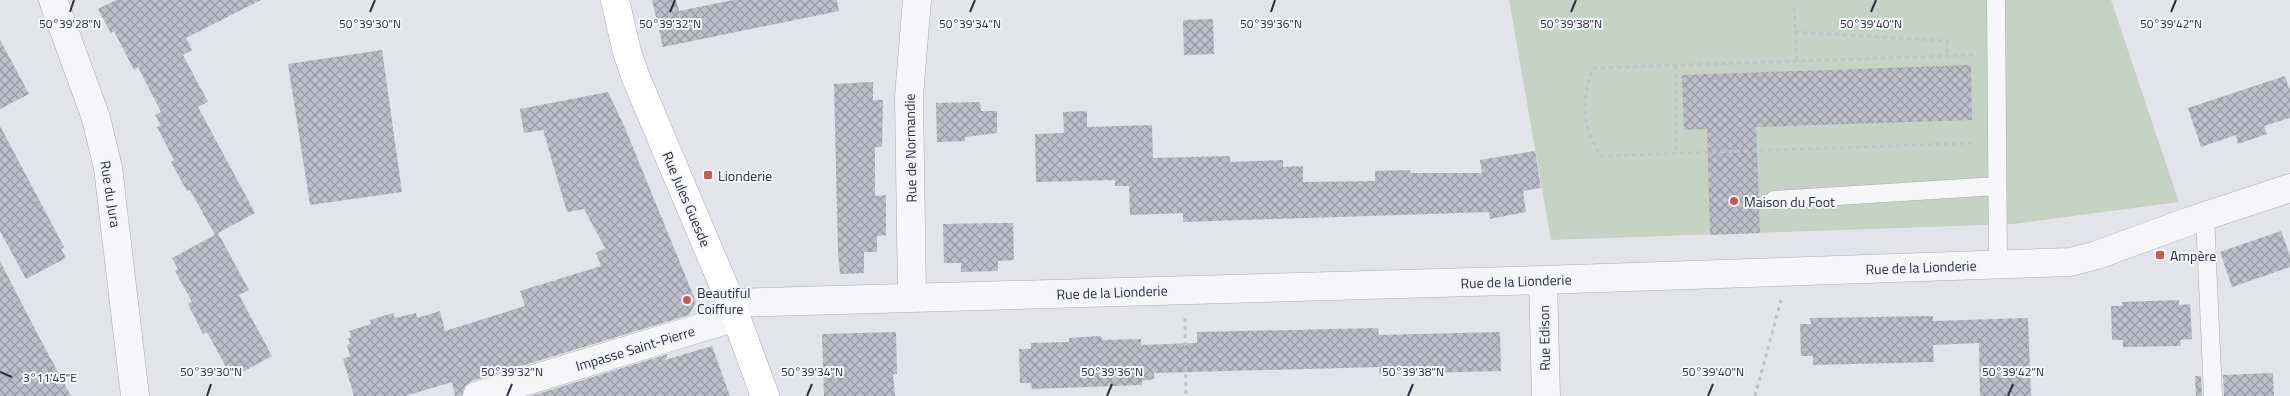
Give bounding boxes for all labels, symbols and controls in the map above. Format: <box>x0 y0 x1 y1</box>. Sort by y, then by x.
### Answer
text: 50°39'28"N <box>39 14 101 33</box>
text: 50°39'30"N <box>339 14 401 33</box>
text: 50°39'32"N <box>639 14 701 33</box>
text: 50°39'34"N <box>939 14 1001 33</box>
text: 50°39'36"N <box>1240 14 1302 33</box>
text: 50°39'38"N <box>1540 14 1602 33</box>
text: 50°39'40"N <box>1840 14 1902 33</box>
text: 50°39'42"N <box>2140 14 2202 33</box>
street label: Rue de Normandie <box>899 93 921 203</box>
street label: Rue Jules Guesde <box>657 148 717 250</box>
street label: Rue du Jura <box>95 159 127 229</box>
place label: Lionderie <box>718 165 772 186</box>
marker: Lionderie <box>702 169 714 181</box>
place label: Maison du Foot <box>1744 191 1835 212</box>
marker: Maison du Foot <box>1728 195 1740 207</box>
place label: Ampère <box>2170 245 2216 266</box>
marker: Ampère <box>2154 249 2166 261</box>
street label: Rue de la Lionderie <box>1865 255 1977 279</box>
street label: Rue de la Lionderie <box>1460 269 1572 293</box>
street label: Rue de la Lionderie <box>1056 280 1168 304</box>
place label: Beautiful Coiffure <box>697 282 750 319</box>
marker: Beautiful Coiffure <box>681 294 693 306</box>
street label: Rue Edison <box>1533 305 1555 371</box>
street label: Impasse Saint-Pierre <box>573 320 697 376</box>
text: 50°39'30"N <box>180 362 242 381</box>
text: 50°39'32"N <box>481 362 543 381</box>
text: 50°39'34"N <box>781 362 843 381</box>
text: 50°39'36"N <box>1081 362 1143 381</box>
text: 50°39'38"N <box>1382 362 1444 381</box>
text: 50°39'40"N <box>1682 362 1744 381</box>
text: 50°39'42"N <box>1982 362 2044 381</box>
text: 3°11'45"E <box>23 368 77 387</box>

